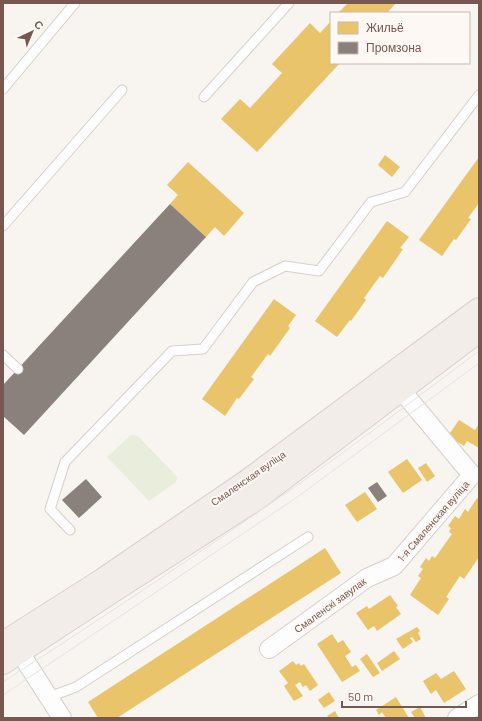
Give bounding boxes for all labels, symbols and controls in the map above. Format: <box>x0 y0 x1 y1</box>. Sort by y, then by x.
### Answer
north arrow <box>12 12 52 52</box>
legend <box>330 12 470 64</box>
text: С <box>32 17 47 32</box>
text: Жильё <box>366 20 404 34</box>
text: Промзона <box>366 40 422 55</box>
street label: Смаленская вуліца <box>208 447 288 508</box>
street label: 1-я Смаленская вуліца <box>395 478 472 564</box>
street label: Смаленскі завулак <box>292 575 369 635</box>
scale bar <box>342 683 466 709</box>
text: 50 m <box>348 689 373 703</box>

